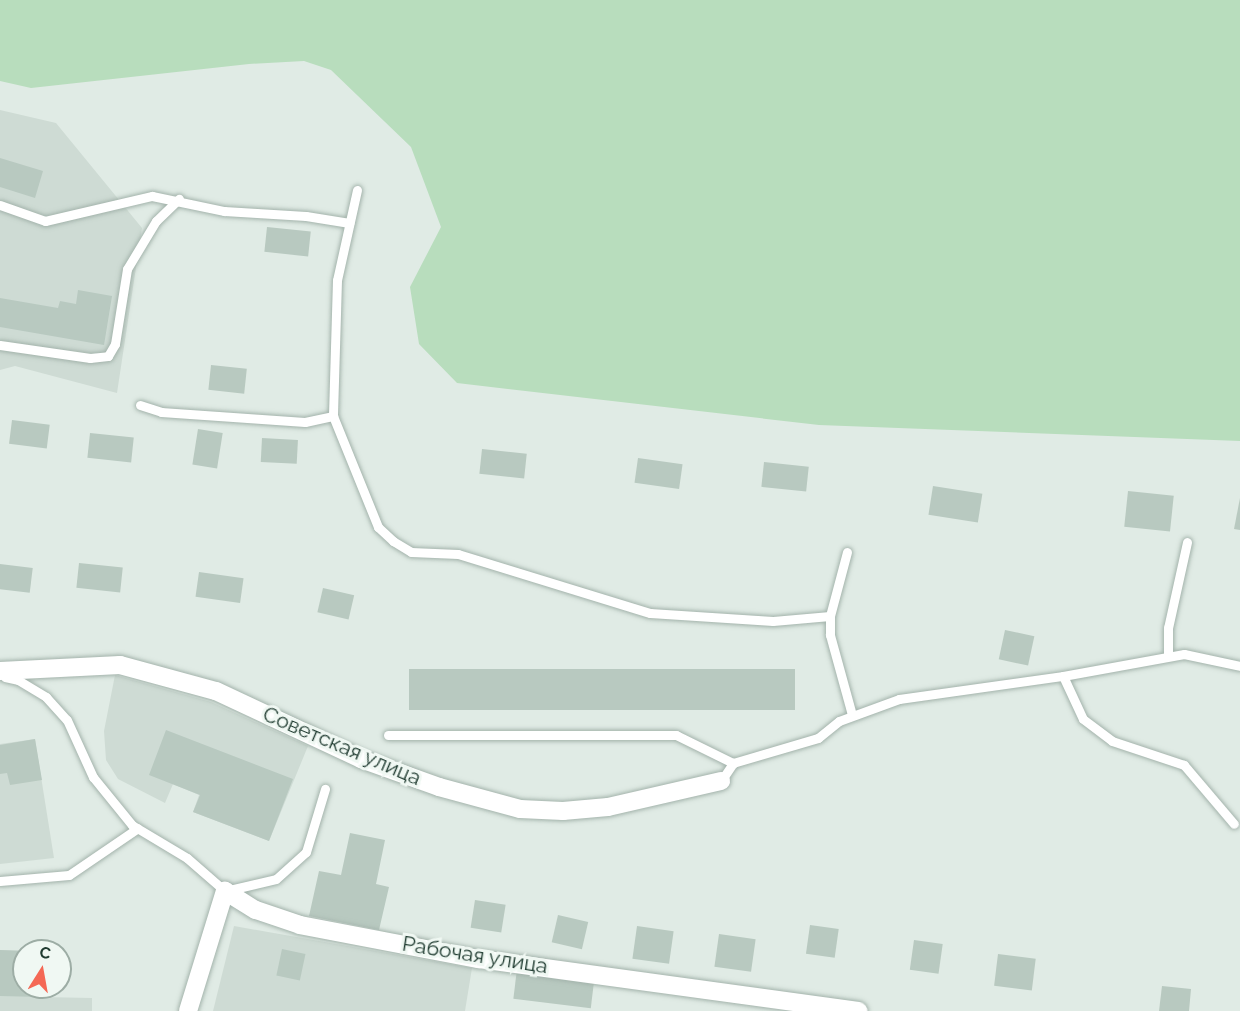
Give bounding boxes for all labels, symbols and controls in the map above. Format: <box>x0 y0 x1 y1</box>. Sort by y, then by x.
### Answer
street label: Советская улица <box>259 701 425 791</box>
street label: Рабочая улица <box>400 931 550 979</box>
north arrow <box>12 939 72 999</box>
text: С <box>38 942 52 963</box>

